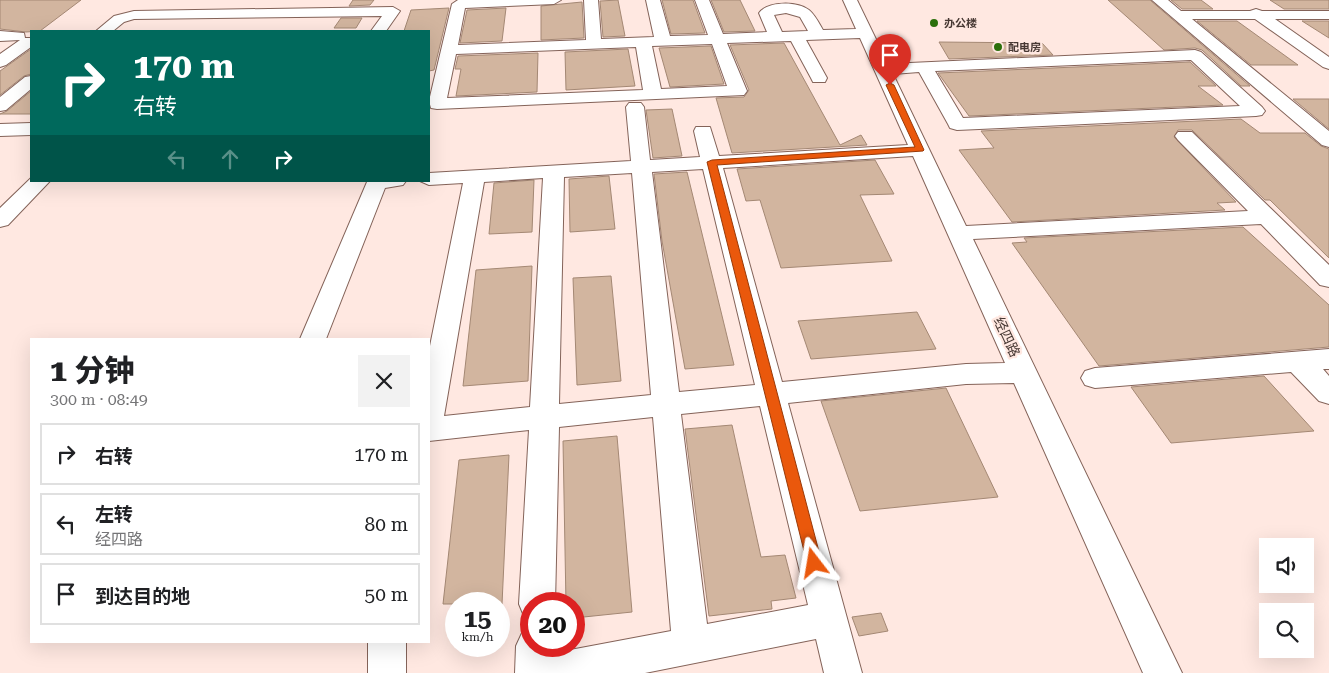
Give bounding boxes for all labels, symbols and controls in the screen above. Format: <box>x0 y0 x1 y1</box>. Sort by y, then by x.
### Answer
marker: 办公楼 <box>928 17 940 29</box>
place label: 办公楼 <box>944 17 977 30</box>
pin <box>869 34 911 85</box>
icon: arrive <box>876 41 904 69</box>
marker: 配电房 <box>992 41 1004 53</box>
place label: 配电房 <box>1008 41 1041 54</box>
text: 170 m <box>133 46 234 87</box>
icon: right <box>50 50 115 115</box>
text: 右转 <box>133 94 177 119</box>
icon: left <box>163 145 191 173</box>
icon: ahead <box>216 145 244 173</box>
icon: right <box>269 145 297 173</box>
street label: 经四路 <box>991 315 1023 359</box>
text: 1 分钟 <box>50 353 134 388</box>
button: close <box>358 355 410 407</box>
text: 300 m · 08:49 <box>50 390 148 409</box>
icon: right <box>52 440 80 468</box>
text: 170 m <box>354 443 408 466</box>
text: 右转 <box>95 445 133 468</box>
text: 左转 <box>95 503 133 526</box>
icon: left <box>52 510 80 538</box>
text: 80 m <box>365 513 408 536</box>
text: 经四路 <box>95 530 143 549</box>
position arrow <box>787 536 839 588</box>
map controls <box>1259 538 1314 658</box>
button: sound <box>1259 538 1314 593</box>
icon: arrive <box>52 580 80 608</box>
text: 50 m <box>365 583 408 606</box>
text: 到达目的地 <box>95 585 190 608</box>
speed limit sign: 20 <box>520 592 585 657</box>
button: search <box>1259 603 1314 658</box>
text: 15 <box>463 604 492 633</box>
text: km/h <box>461 630 494 644</box>

